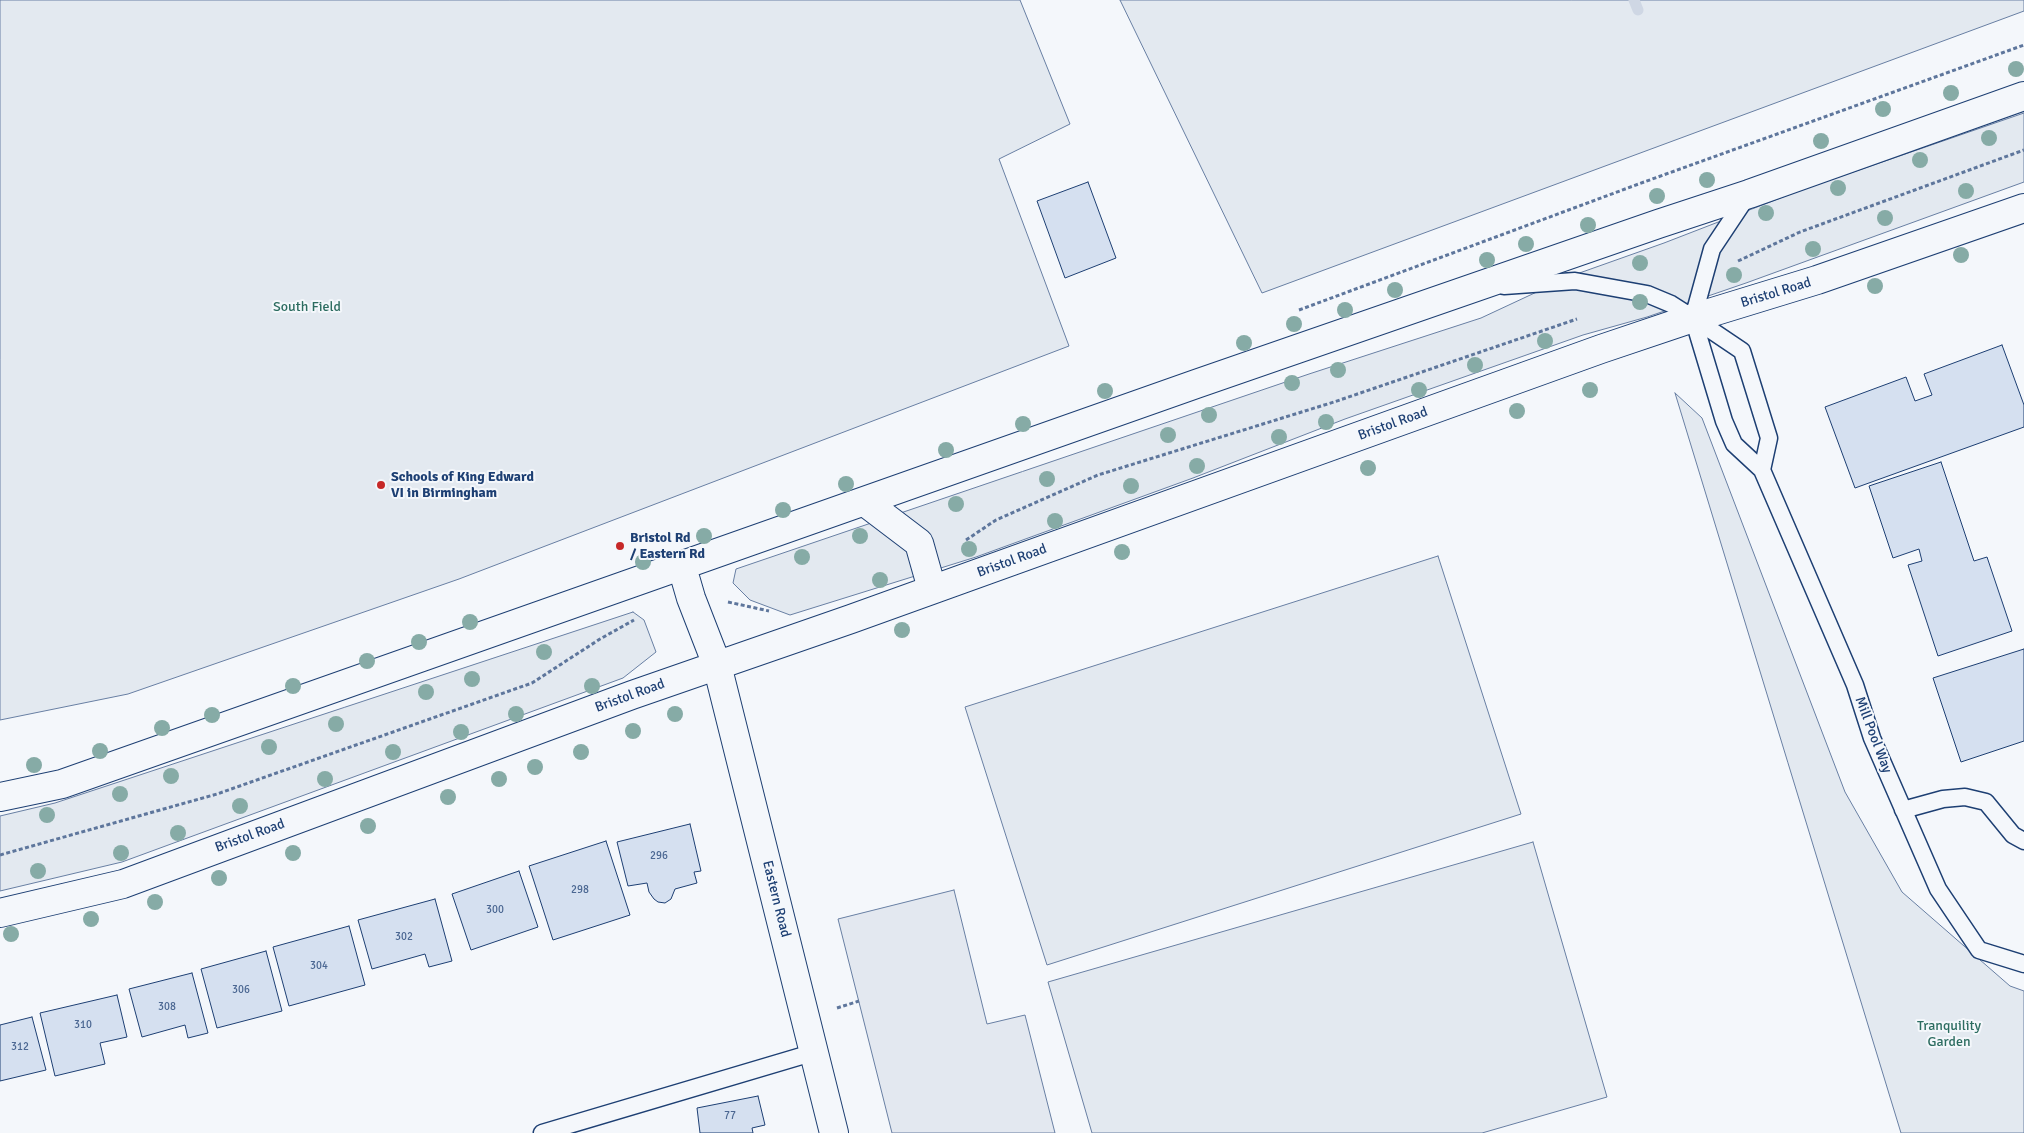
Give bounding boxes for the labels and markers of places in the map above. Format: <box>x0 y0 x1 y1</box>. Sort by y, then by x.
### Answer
place label: Schools of King Edward VI in Birmingham <box>391 469 534 502</box>
marker: Schools of King Edward VI in Birmingham <box>375 479 387 491</box>
place label: Bristol Rd / Eastern Rd <box>630 530 705 562</box>
marker: Bristol Rd / Eastern Rd <box>614 540 626 552</box>

